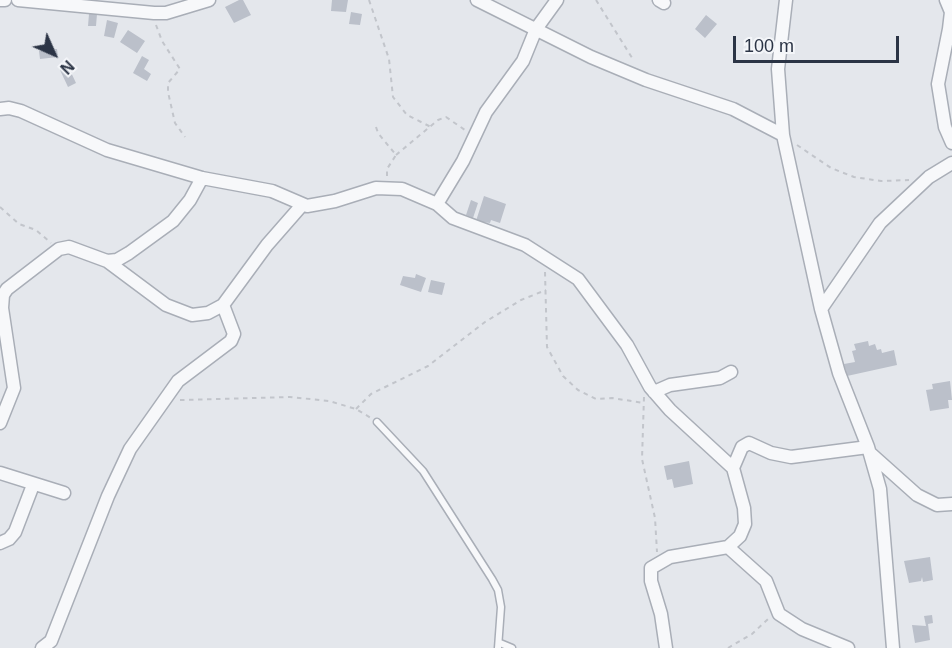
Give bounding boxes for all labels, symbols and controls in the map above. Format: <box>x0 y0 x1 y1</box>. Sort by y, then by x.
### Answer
north arrow <box>24 24 84 84</box>
scale bar <box>736 24 902 62</box>
text: 100 m <box>744 36 794 56</box>
text: N <box>57 57 77 77</box>

